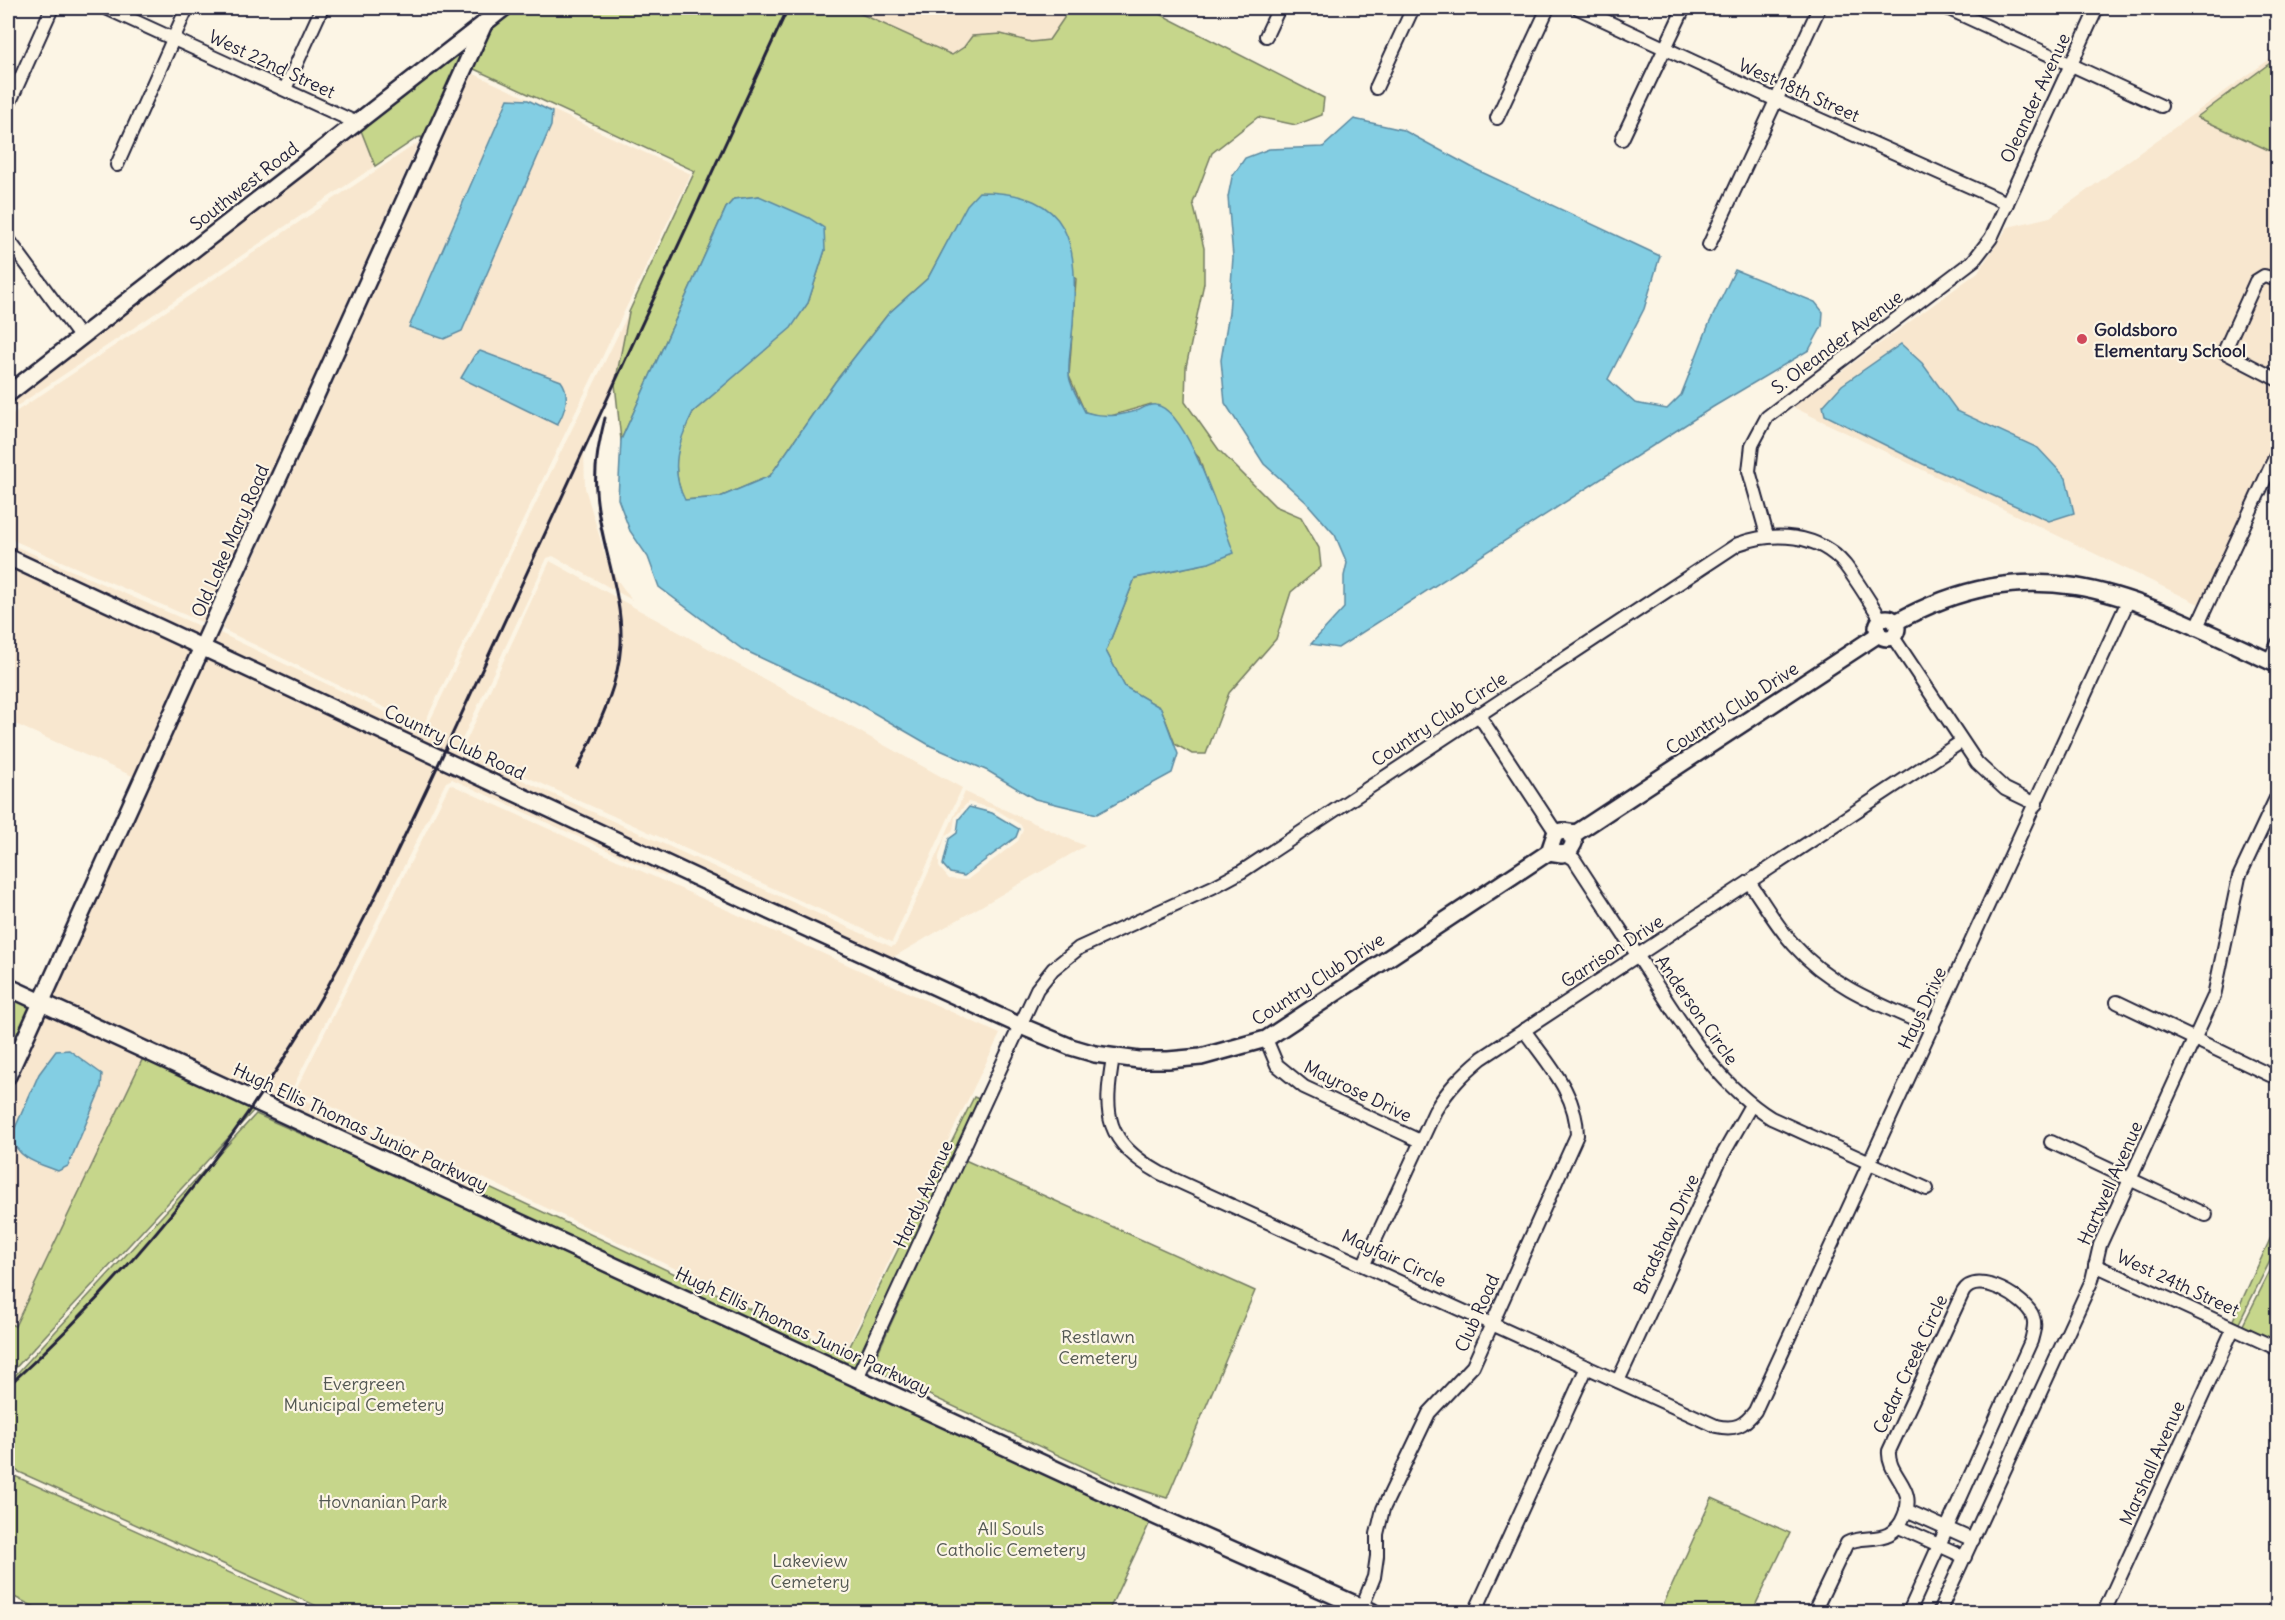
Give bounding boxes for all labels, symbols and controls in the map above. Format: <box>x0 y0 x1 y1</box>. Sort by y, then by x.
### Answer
street label: West 22nd Street <box>205 25 339 103</box>
street label: Oleander Avenue <box>1995 29 2075 167</box>
street label: West 18th Street <box>1735 53 1863 127</box>
street label: Southwest Road <box>185 136 303 236</box>
street label: S. Oleander Avenue <box>1767 285 1907 399</box>
place label: Goldsboro Elementary School <box>2094 318 2246 362</box>
marker: Goldsboro Elementary School <box>2075 332 2089 346</box>
street label: Old Lake Mary Road <box>186 461 274 621</box>
street label: Country Club Drive <box>1661 657 1803 759</box>
street label: Country Club Circle <box>1367 667 1511 771</box>
street label: Country Club Road <box>381 699 530 785</box>
street label: Garrison Drive <box>1556 909 1668 993</box>
street label: Country Club Drive <box>1247 928 1389 1030</box>
street label: Anderson Circle <box>1651 951 1743 1069</box>
street label: Hays Drive <box>1893 963 1951 1053</box>
street label: Mayrose Drive <box>1300 1055 1416 1127</box>
street label: Hugh Ellis Thomas Junior Parkway <box>230 1058 492 1196</box>
street label: Hartwell Avenue <box>2072 1118 2148 1248</box>
street label: Hardy Avenue <box>888 1137 958 1251</box>
street label: Bradshaw Drive <box>1628 1170 1704 1298</box>
street label: Mayfair Circle <box>1338 1224 1450 1292</box>
street label: West 24th Street <box>2113 1245 2243 1321</box>
street label: Hugh Ellis Thomas Junior Parkway <box>672 1262 934 1400</box>
street label: Club Road <box>1450 1270 1505 1356</box>
street label: Cedar Creek Circle <box>1868 1291 1952 1437</box>
park label: Restlawn Cemetery <box>1058 1325 1138 1369</box>
park label: Evergreen Municipal Cemetery <box>283 1372 445 1416</box>
street label: Marshall Avenue <box>2114 1397 2190 1529</box>
park label: Hovnanian Park <box>318 1490 448 1513</box>
park label: All Souls Catholic Cemetery <box>936 1517 1086 1561</box>
park label: Lakeview Cemetery <box>770 1549 850 1593</box>

